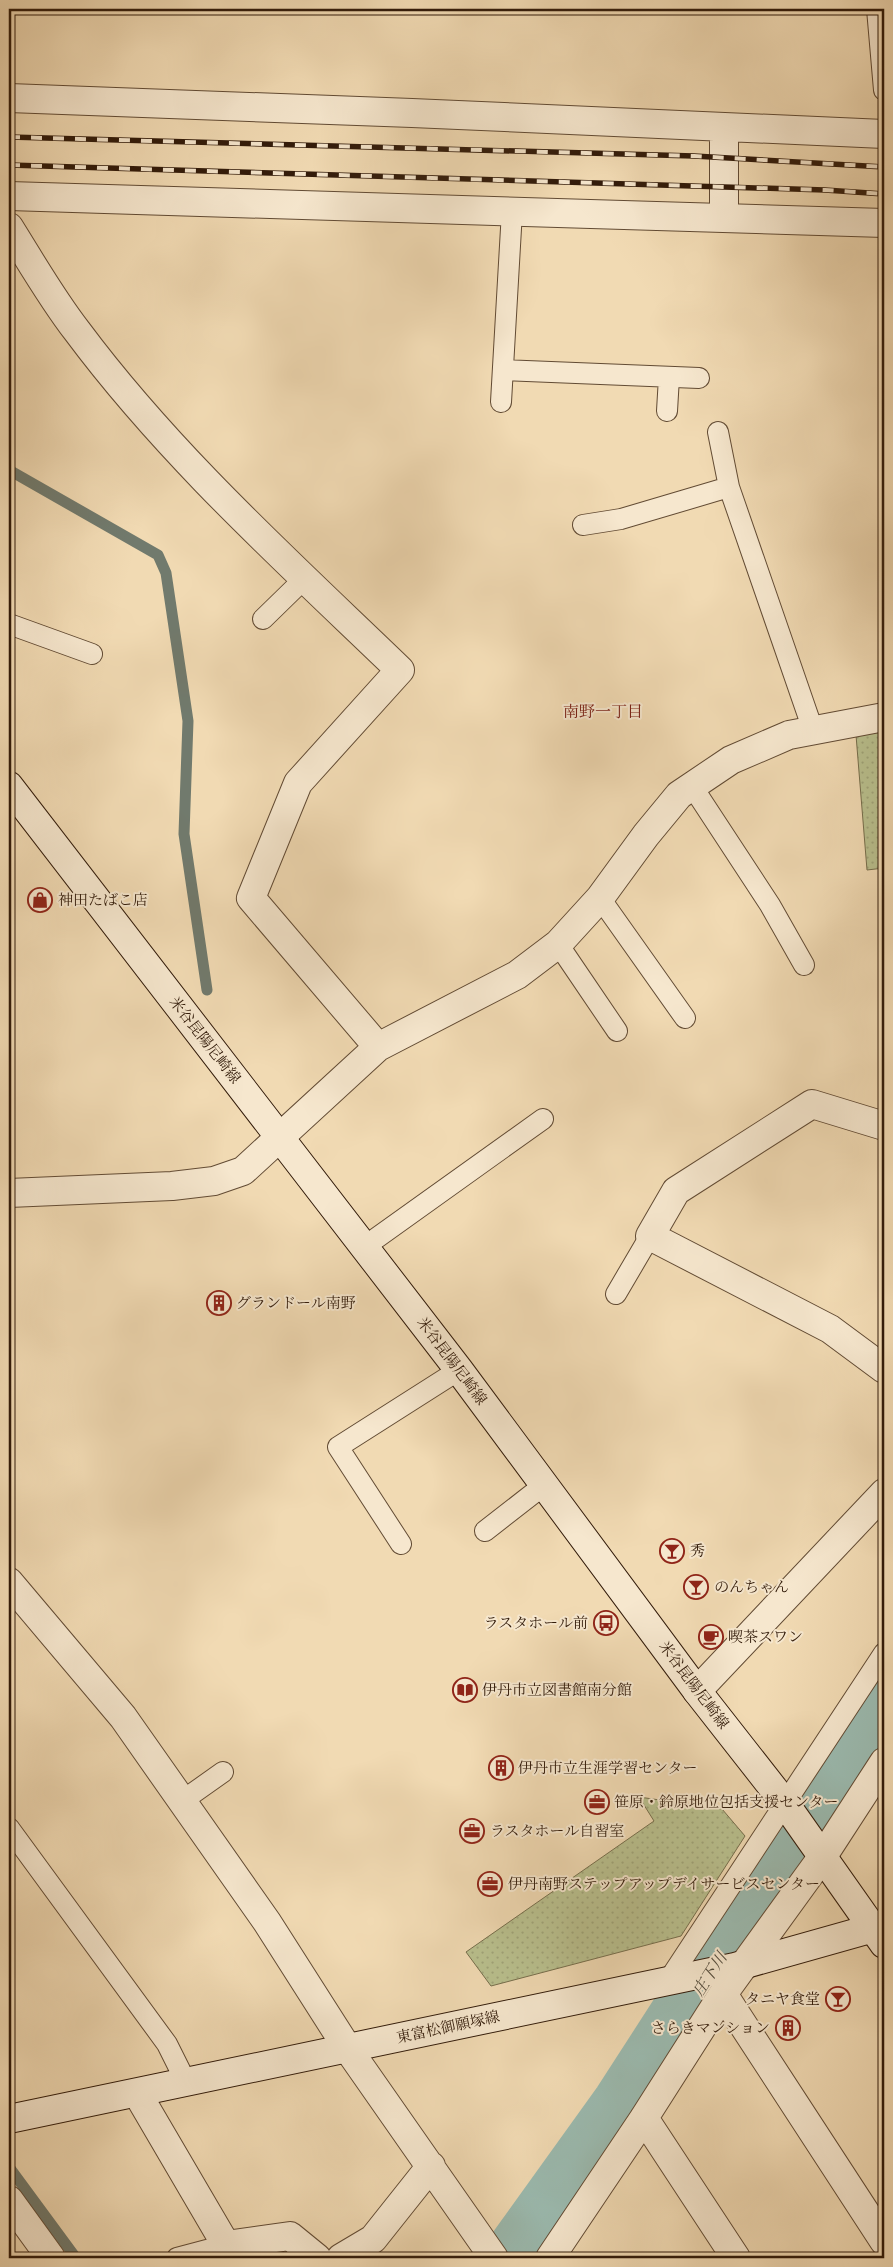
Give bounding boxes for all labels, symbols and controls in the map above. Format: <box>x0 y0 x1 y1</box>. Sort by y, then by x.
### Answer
district label: 南野一丁目 <box>563 701 643 721</box>
shop icon: 神田たばこ店 <box>27 887 53 913</box>
place label: 神田たばこ店 <box>58 890 148 909</box>
street label: 米谷昆陽尼崎線 <box>166 992 245 1087</box>
building icon: グランドール南野 <box>206 1290 232 1316</box>
place label: グランドール南野 <box>236 1293 356 1312</box>
street label: 米谷昆陽尼崎線 <box>413 1313 492 1408</box>
bar icon: 秀 <box>659 1538 685 1564</box>
place label: 秀 <box>690 1541 705 1560</box>
bar icon: のんちゃん <box>683 1574 709 1600</box>
place label: のんちゃん <box>714 1577 789 1596</box>
bus stop icon: ラスタホール前 <box>593 1610 619 1636</box>
place label: ラスタホール前 <box>484 1613 588 1632</box>
cafe icon: 喫茶スワン <box>698 1624 724 1650</box>
place label: 喫茶スワン <box>728 1627 803 1646</box>
street label: 米谷昆陽尼崎線 <box>655 1637 734 1732</box>
library icon: 伊丹市立図書館南分館 <box>452 1677 478 1703</box>
place label: 伊丹市立図書館南分館 <box>482 1680 632 1699</box>
building icon: 伊丹市立生涯学習センター <box>488 1755 514 1781</box>
place label: 伊丹市立生涯学習センター <box>518 1758 697 1777</box>
office icon: 笹原・鈴原地位包括支援センター <box>584 1789 610 1815</box>
place label: 笹原・鈴原地位包括支援センター <box>614 1792 838 1811</box>
office icon: ラスタホール自習室 <box>459 1818 485 1844</box>
place label: ラスタホール自習室 <box>490 1821 624 1840</box>
office icon: 伊丹南野ステップアップデイサービスセンター <box>477 1871 503 1897</box>
place label: 伊丹南野ステップアップデイサービスセンター <box>508 1874 820 1893</box>
water label: 庄下川 <box>688 1947 732 2000</box>
bar icon: タニヤ食堂 <box>825 1986 851 2012</box>
place label: タニヤ食堂 <box>745 1989 820 2008</box>
street label: 東富松御願塚線 <box>395 2006 501 2047</box>
building icon: さらきマンション <box>775 2015 801 2041</box>
place label: さらきマンション <box>651 2018 770 2037</box>

